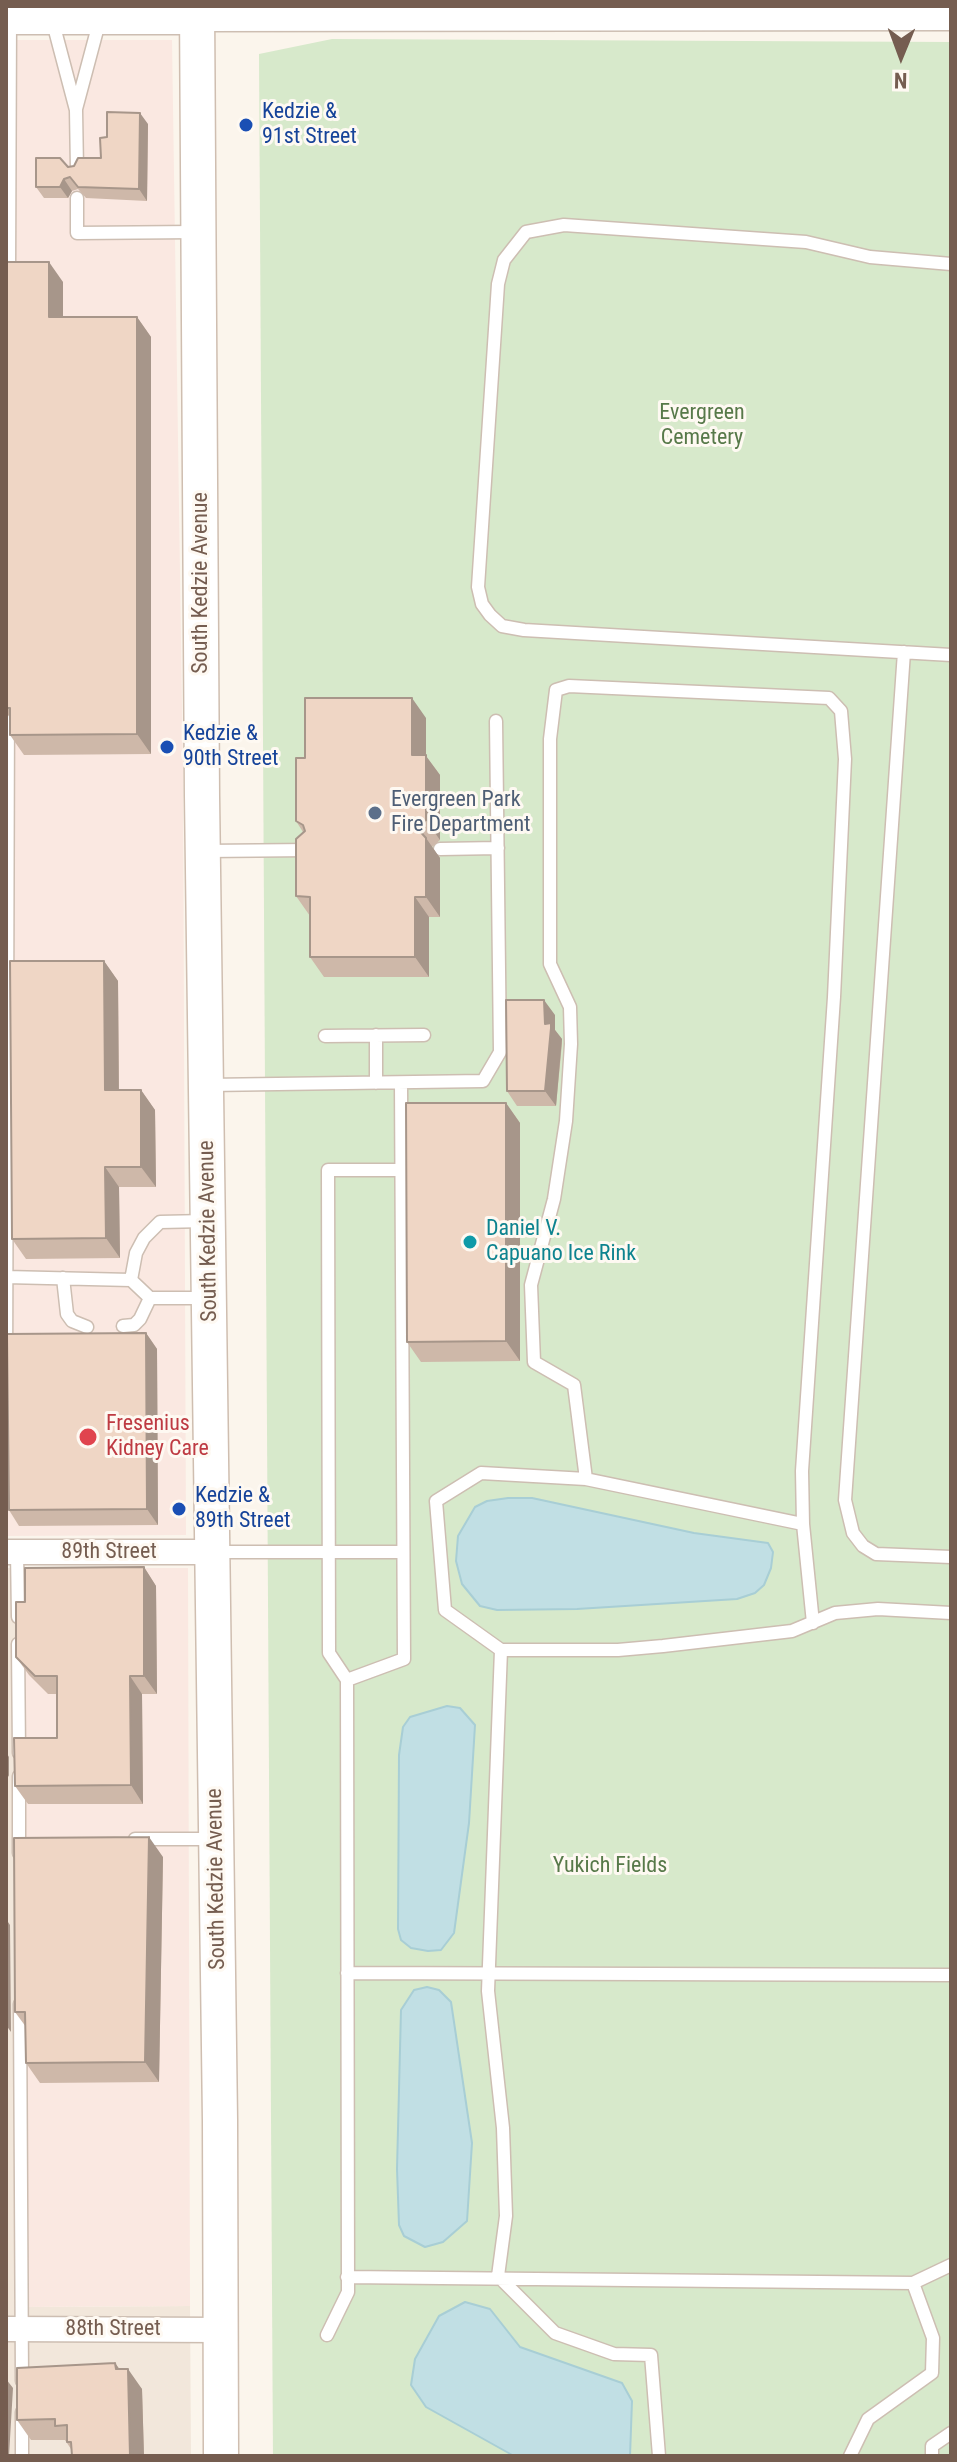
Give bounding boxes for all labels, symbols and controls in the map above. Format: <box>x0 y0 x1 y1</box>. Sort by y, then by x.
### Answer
north arrow <box>861 16 941 96</box>
text: N <box>894 68 908 93</box>
place label: Kedzie & 91st Street <box>262 99 357 150</box>
marker: Kedzie & 91st Street <box>237 116 255 134</box>
park label: Evergreen Cemetery <box>659 400 745 452</box>
street label: South Kedzie Avenue <box>188 492 214 674</box>
place label: Kedzie & 90th Street <box>183 721 278 772</box>
marker: Kedzie & 90th Street <box>158 738 176 756</box>
place label: Evergreen Park Fire Department <box>391 787 531 838</box>
marker: Evergreen Park Fire Department <box>366 804 384 822</box>
street label: South Kedzie Avenue <box>194 1140 224 1322</box>
place label: Daniel V. Capuano Ice Rink <box>486 1216 636 1268</box>
marker: Daniel V. Capuano Ice Rink <box>461 1233 479 1251</box>
place label: Fresenius Kidney Care <box>106 1411 209 1462</box>
marker: Fresenius Kidney Care <box>77 1426 99 1448</box>
place label: Kedzie & 89th Street <box>195 1483 290 1534</box>
marker: Kedzie & 89th Street <box>170 1500 188 1518</box>
street label: 89th Street <box>61 1539 157 1565</box>
street label: South Kedzie Avenue <box>202 1788 232 1970</box>
park label: Yukich Fields <box>553 1853 667 1879</box>
street label: 88th Street <box>65 2316 161 2342</box>

